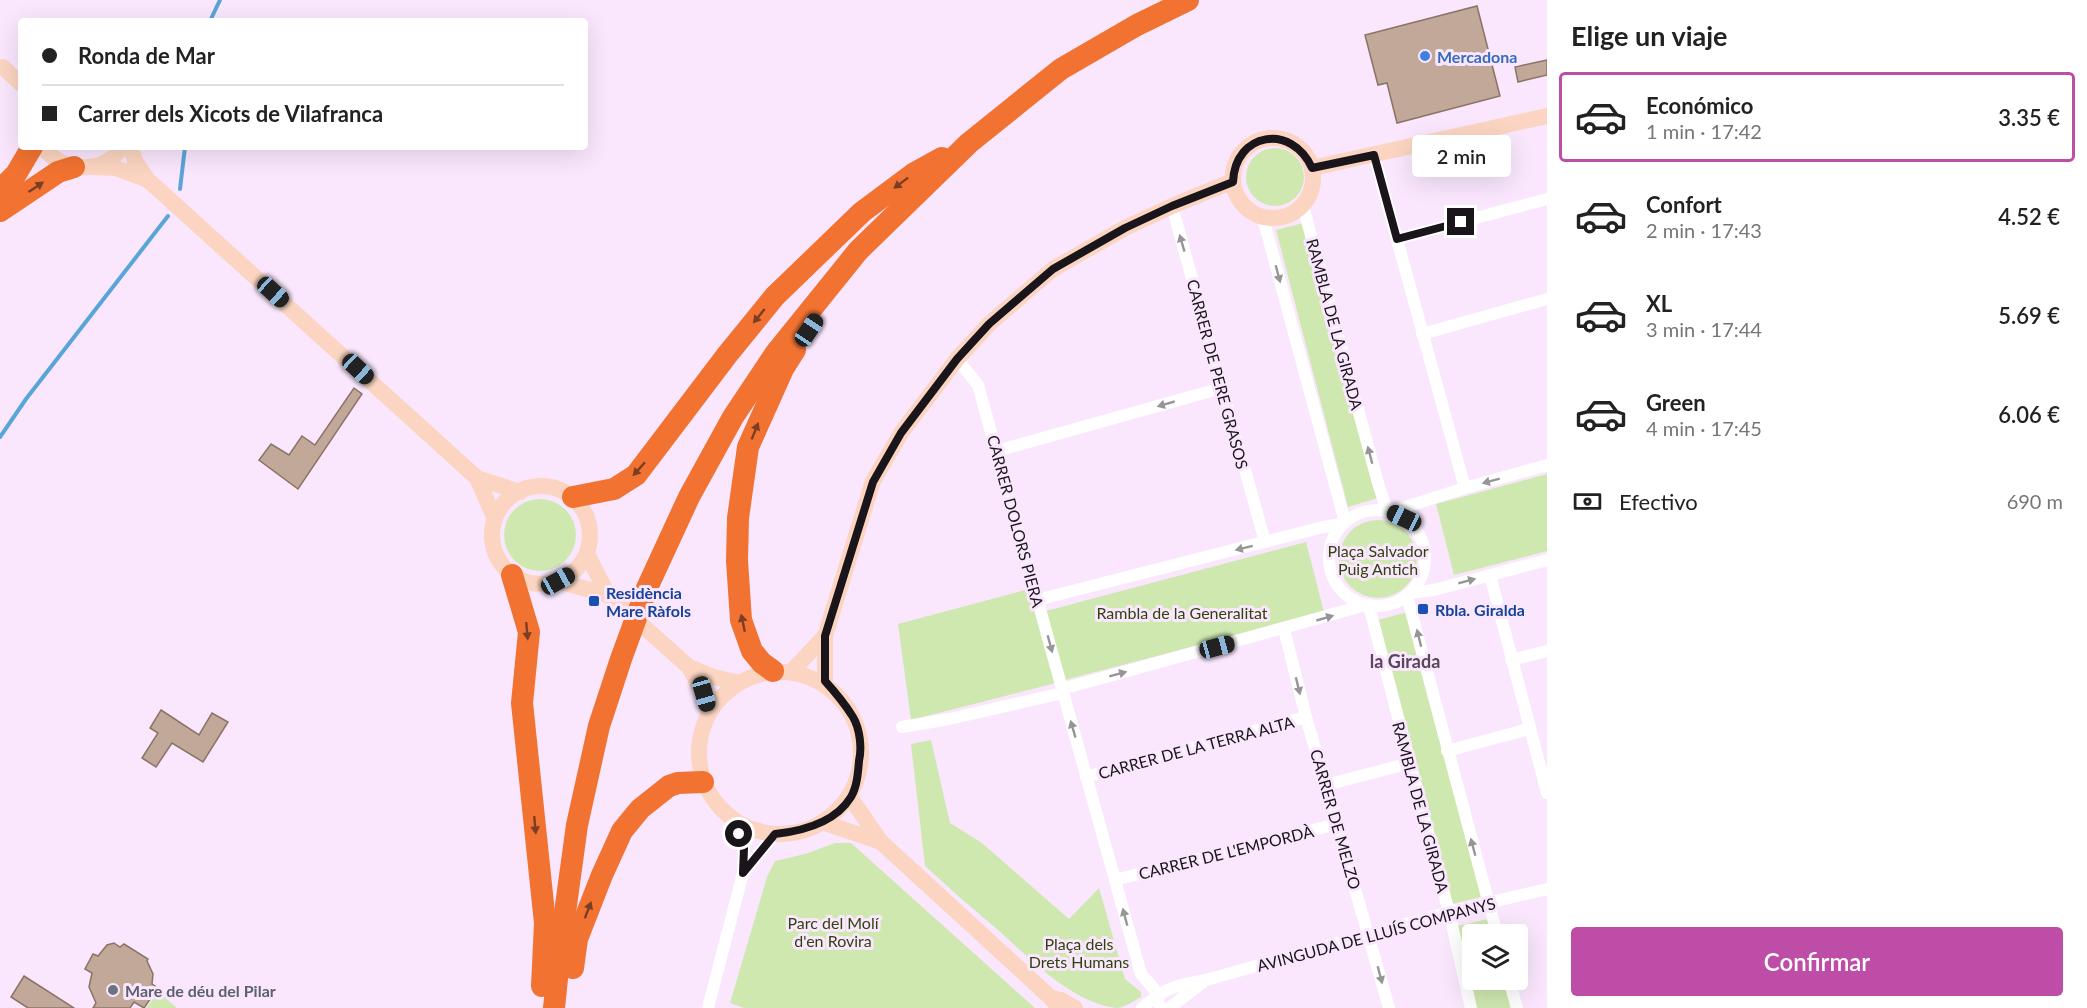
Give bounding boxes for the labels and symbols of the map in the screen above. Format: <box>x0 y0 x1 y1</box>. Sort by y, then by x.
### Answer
place label: Mercadona <box>1437 47 1517 66</box>
marker: Mercadona <box>1418 49 1432 63</box>
callout: 2 min <box>1412 135 1510 177</box>
one-way arrow <box>893 177 909 190</box>
one-way arrow <box>27 181 44 192</box>
route end <box>1447 208 1474 235</box>
one-way arrow <box>1177 234 1186 252</box>
street label: RAMBLA DE LA GIRADA <box>1303 236 1367 412</box>
one-way arrow <box>1274 265 1284 283</box>
car <box>254 273 292 311</box>
street label: CARRER DE PERE GRASOS <box>1184 277 1252 471</box>
one-way arrow <box>752 308 765 324</box>
car <box>791 310 827 350</box>
car <box>339 350 377 388</box>
one-way arrow <box>1157 399 1175 409</box>
one-way arrow <box>750 421 760 439</box>
street label: CARRER DOLORS PIERA <box>984 433 1048 609</box>
one-way arrow <box>1365 446 1375 464</box>
one-way arrow <box>632 462 646 477</box>
one-way arrow <box>1481 476 1500 486</box>
car <box>1384 502 1424 534</box>
park label: Plaça Salvador Puig Antich <box>1327 541 1429 578</box>
one-way arrow <box>1235 543 1253 553</box>
car <box>538 564 578 598</box>
one-way arrow <box>1458 575 1476 585</box>
place label: Residència Mare Ràfols <box>606 583 691 620</box>
marker: Residència Mare Ràfols <box>587 594 601 608</box>
place label: Rbla. Giralda <box>1435 600 1525 619</box>
marker: Rbla. Giralda <box>1416 602 1430 616</box>
park label: Rambla de la Generalitat <box>1096 603 1268 622</box>
one-way arrow <box>1316 613 1334 622</box>
one-way arrow <box>737 614 747 632</box>
one-way arrow <box>522 622 532 641</box>
one-way arrow <box>1413 628 1423 647</box>
car <box>1197 634 1237 660</box>
one-way arrow <box>1045 635 1055 653</box>
district label: la Girada <box>1370 650 1440 672</box>
one-way arrow <box>1110 669 1128 678</box>
car <box>690 674 718 714</box>
one-way arrow <box>1294 677 1304 695</box>
street label: CARRER DE LA TERRA ALTA <box>1096 712 1296 782</box>
street label: RAMBLA DE LA GIRADA <box>1389 719 1453 895</box>
one-way arrow <box>1068 720 1077 738</box>
street label: CARRER DE MELZO <box>1307 747 1365 891</box>
one-way arrow <box>530 816 540 835</box>
route start <box>725 820 752 847</box>
street label: CARRER DE L'EMPORDÀ <box>1137 821 1316 883</box>
one-way arrow <box>1467 838 1477 856</box>
street label: AVINGUDA DE LLUÍS COMPANYS <box>1255 893 1497 975</box>
one-way arrow <box>583 901 593 919</box>
one-way arrow <box>1120 908 1129 926</box>
park label: Parc del Molí d'en Rovira <box>787 913 880 950</box>
park label: Plaça dels Drets Humans <box>1029 934 1129 971</box>
one-way arrow <box>1376 966 1385 984</box>
place label: Mare de déu del Pilar <box>125 981 276 1000</box>
marker: Mare de déu del Pilar <box>106 983 120 997</box>

